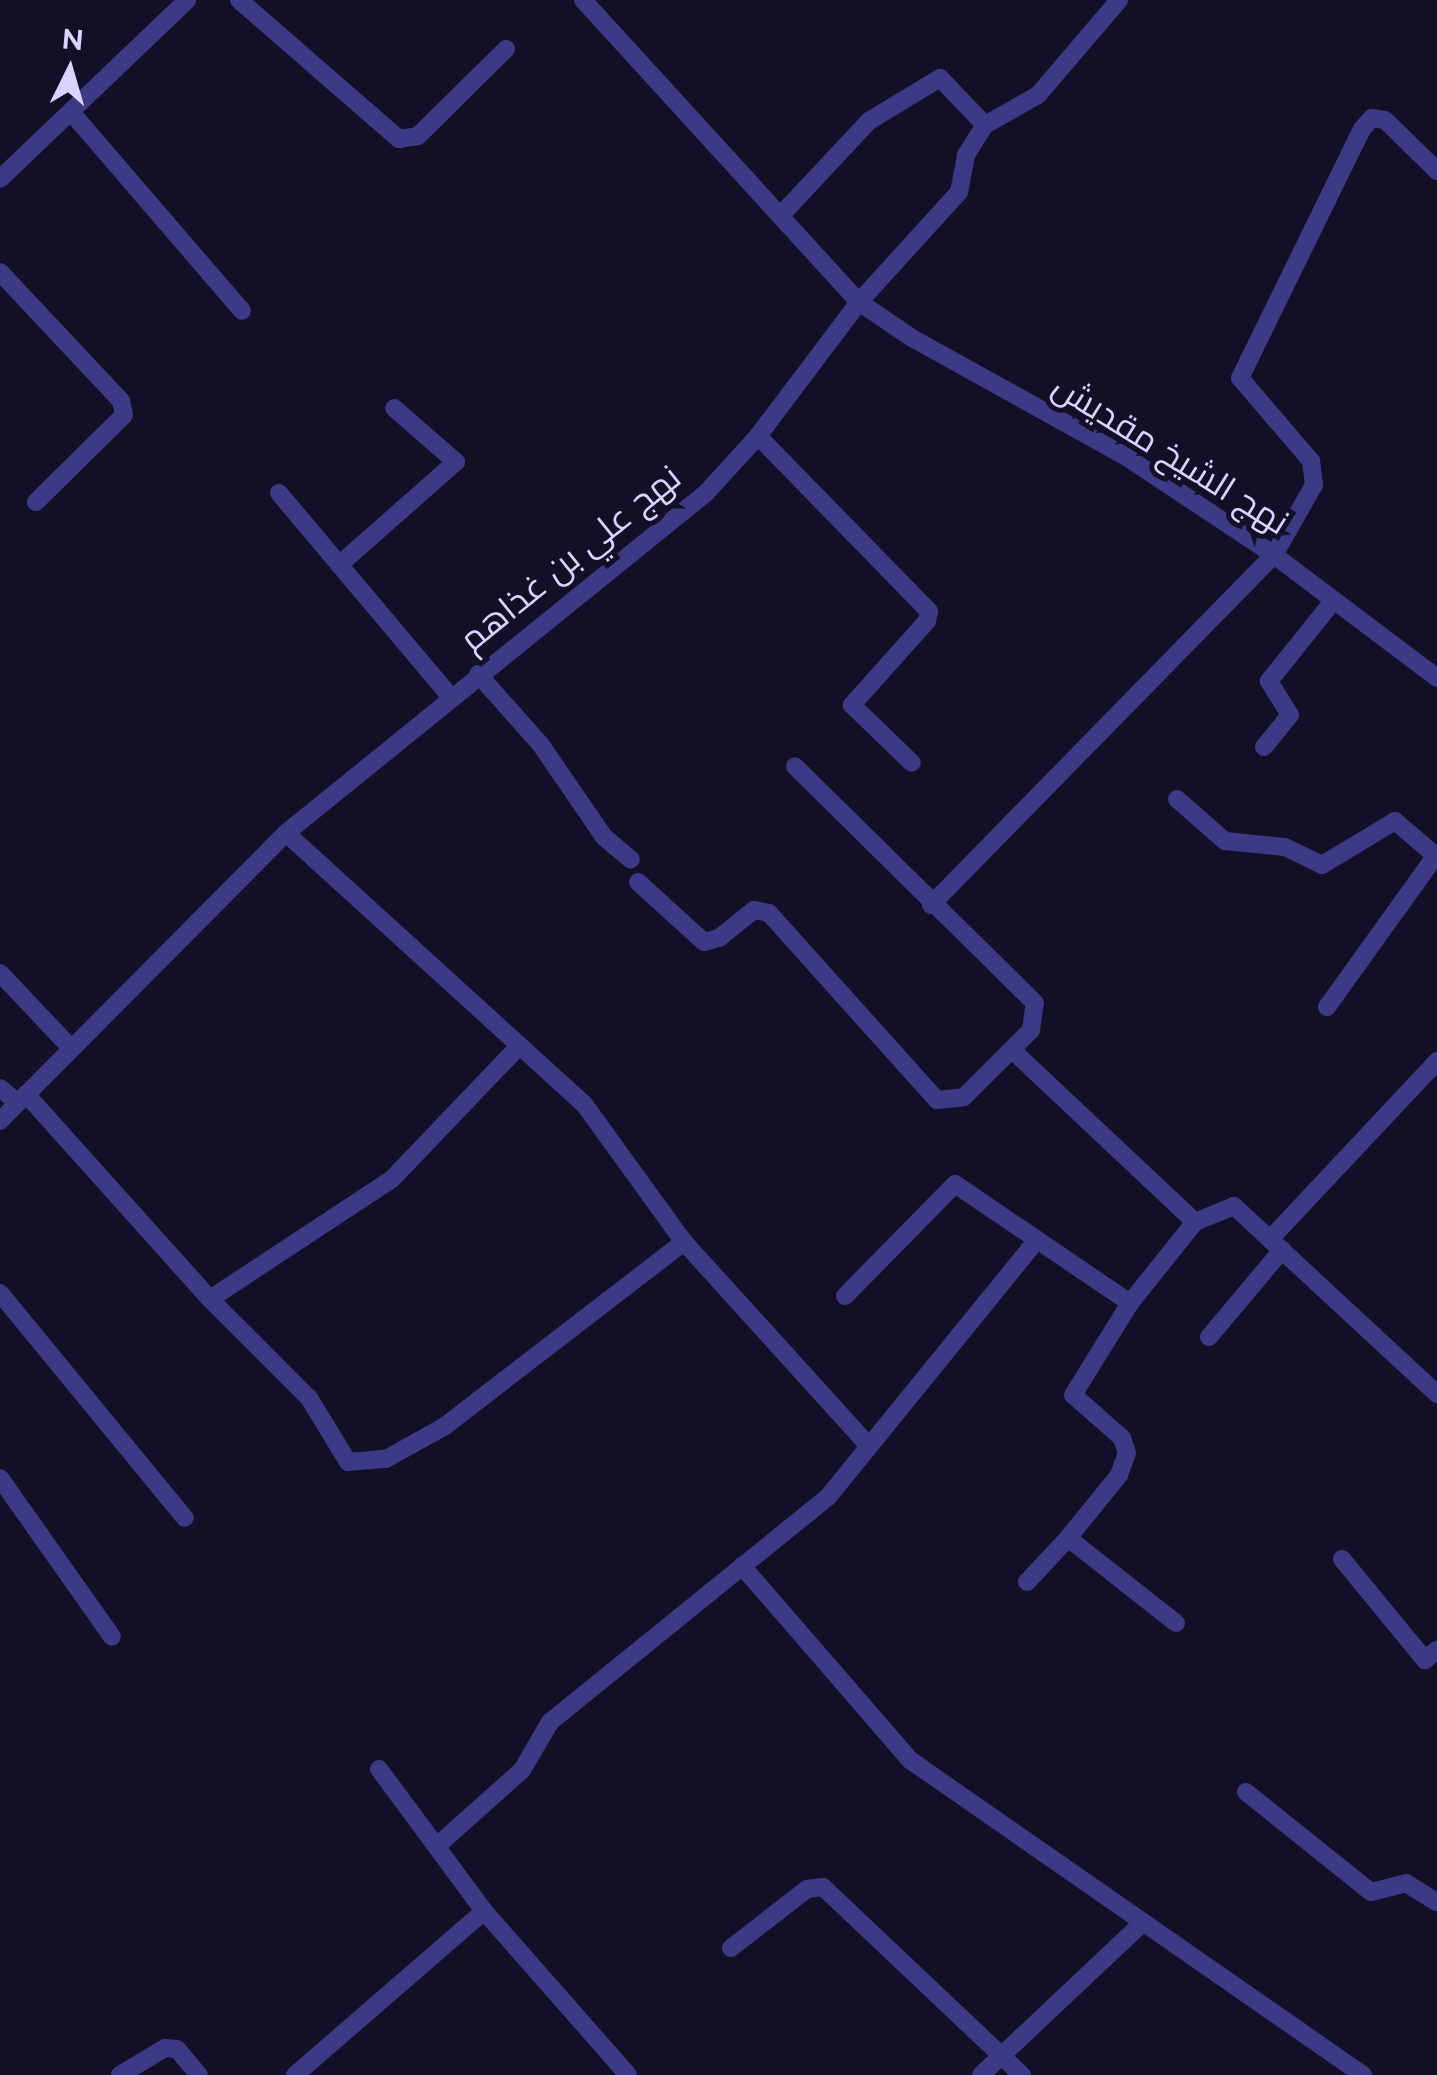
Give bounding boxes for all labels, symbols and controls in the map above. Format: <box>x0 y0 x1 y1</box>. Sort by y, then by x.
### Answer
north arrow <box>20 20 120 120</box>
text: N <box>61 22 85 57</box>
street label: نهج الشيخ مقديش <box>1045 365 1297 543</box>
street label: نهج علي بن غذاهم <box>451 456 689 660</box>

